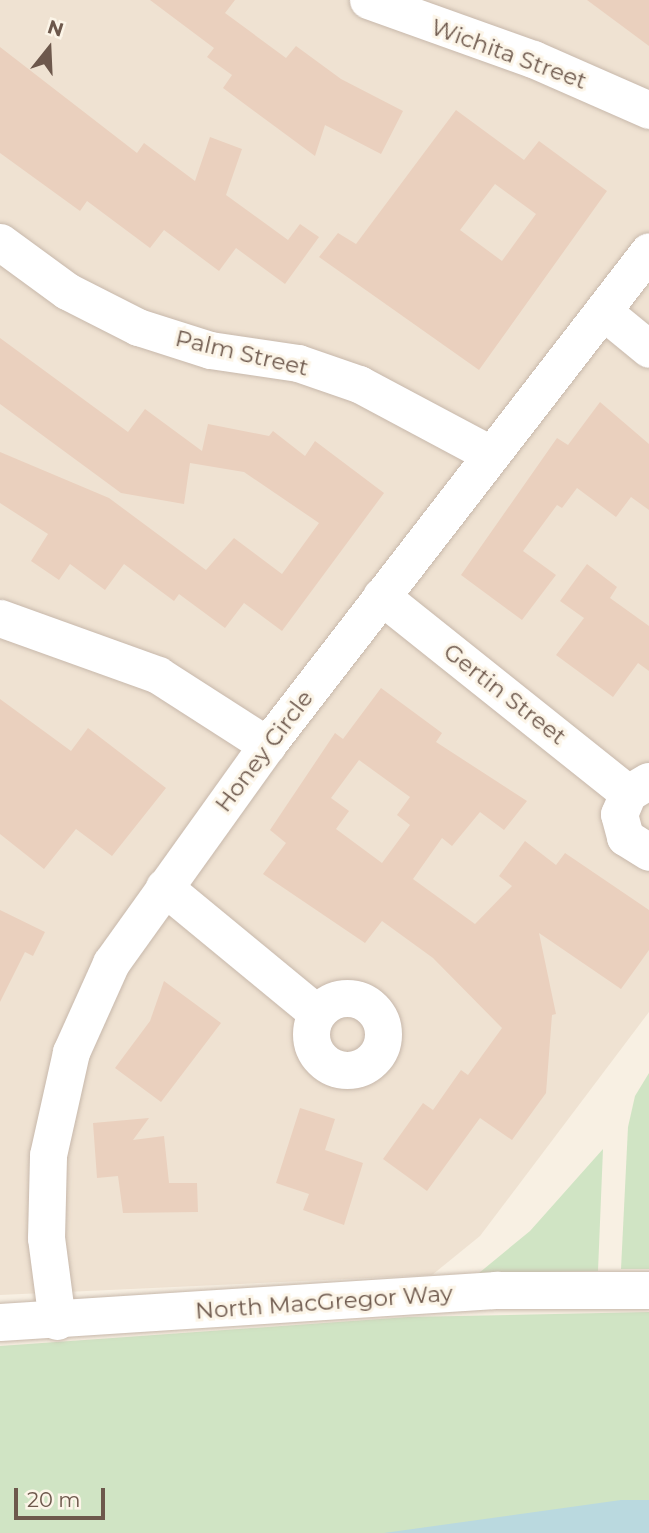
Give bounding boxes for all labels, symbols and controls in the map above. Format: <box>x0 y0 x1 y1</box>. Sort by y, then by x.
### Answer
street label: Wichita Street <box>427 13 591 95</box>
north arrow <box>14 14 84 84</box>
text: N <box>45 15 66 42</box>
street label: Palm Street <box>173 324 311 382</box>
street label: Gertin Street <box>438 638 572 750</box>
street label: Honey Circle <box>209 685 319 817</box>
street label: North MacGregor Way <box>194 1279 454 1325</box>
scale bar <box>18 1474 108 1518</box>
text: 20 m <box>27 1487 81 1512</box>

